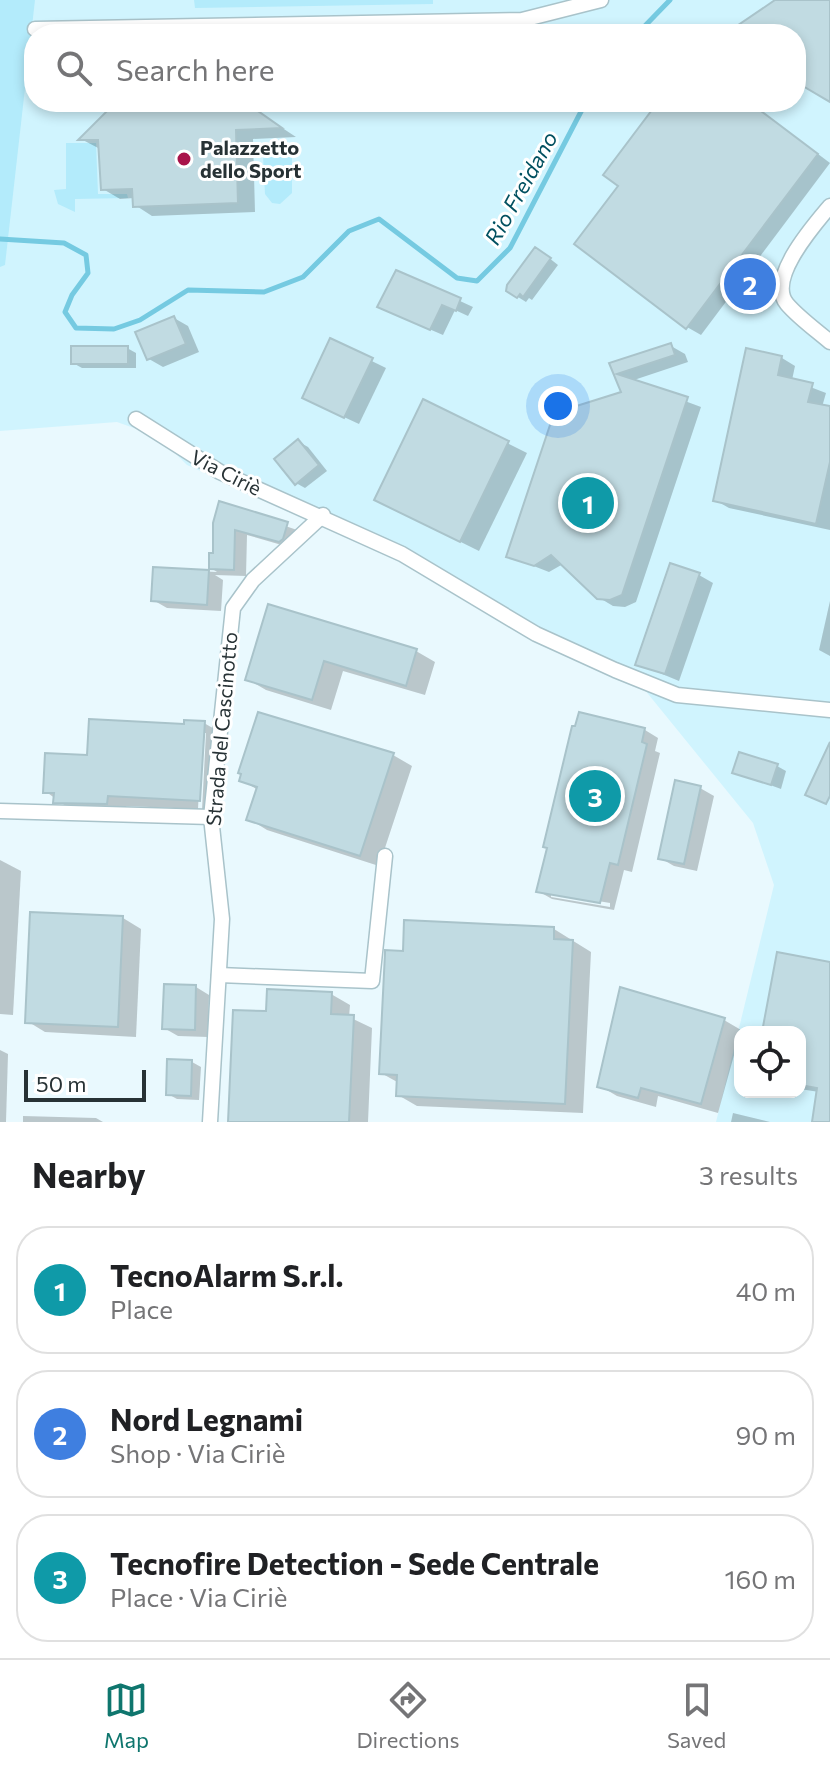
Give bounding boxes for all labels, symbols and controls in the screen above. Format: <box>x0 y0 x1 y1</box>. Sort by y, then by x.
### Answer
search box <box>24 24 806 112</box>
icon: search <box>52 46 96 90</box>
text: Search here <box>116 50 275 87</box>
water label: Rio Freidano <box>478 126 563 249</box>
place label: Palazzetto dello Sport <box>200 135 301 182</box>
marker: Palazzetto dello Sport <box>175 150 193 168</box>
pin: 2 <box>724 254 776 314</box>
your location <box>538 386 578 426</box>
street label: Via Ciriè <box>187 444 266 500</box>
pin: 1 <box>562 473 614 533</box>
street label: Strada del Cascinotto <box>201 631 241 827</box>
pin: 3 <box>569 766 621 826</box>
map controls <box>734 1026 806 1098</box>
button: locate <box>734 1026 806 1098</box>
scale bar <box>24 1066 146 1102</box>
text: 50 m <box>36 1070 86 1097</box>
text: Nearby <box>32 1153 146 1195</box>
text: 3 results <box>699 1159 798 1190</box>
text: TecnoAlarm S.r.l. <box>110 1256 343 1293</box>
text: 1 <box>54 1275 66 1306</box>
text: 40 m <box>736 1275 796 1306</box>
text: Place <box>110 1293 173 1324</box>
text: Nord Legnami <box>110 1400 303 1437</box>
text: 2 <box>53 1419 67 1450</box>
text: 90 m <box>736 1419 796 1450</box>
text: Shop · Via Ciriè <box>110 1437 286 1468</box>
text: Tecnofire Detection - Sede Centrale <box>110 1544 599 1581</box>
text: 3 <box>52 1563 68 1594</box>
text: 160 m <box>724 1563 796 1594</box>
text: Place · Via Ciriè <box>110 1581 288 1612</box>
tab: Map <box>104 1678 149 1753</box>
tab: Directions <box>356 1678 460 1753</box>
tab: Saved <box>667 1678 726 1753</box>

